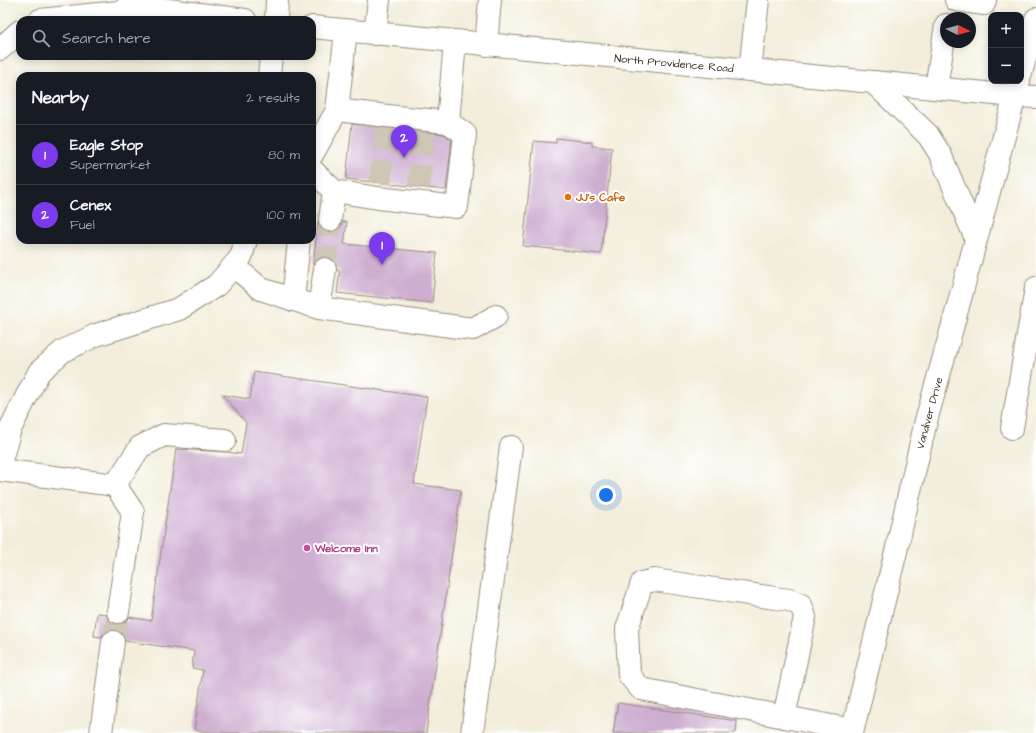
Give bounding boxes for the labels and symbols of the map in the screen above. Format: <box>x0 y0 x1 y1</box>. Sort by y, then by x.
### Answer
north arrow <box>940 12 976 48</box>
street label: North Providence Road <box>614 51 735 76</box>
pin: 2 <box>391 125 417 158</box>
place label: JJ's Cafe <box>575 190 625 205</box>
marker: JJ's Cafe <box>563 192 573 202</box>
pin: 1 <box>369 232 395 265</box>
street label: Vandiver Drive <box>913 375 946 451</box>
your location <box>596 485 616 505</box>
place label: Welcome Inn <box>314 541 378 556</box>
marker: Welcome Inn <box>302 543 312 553</box>

